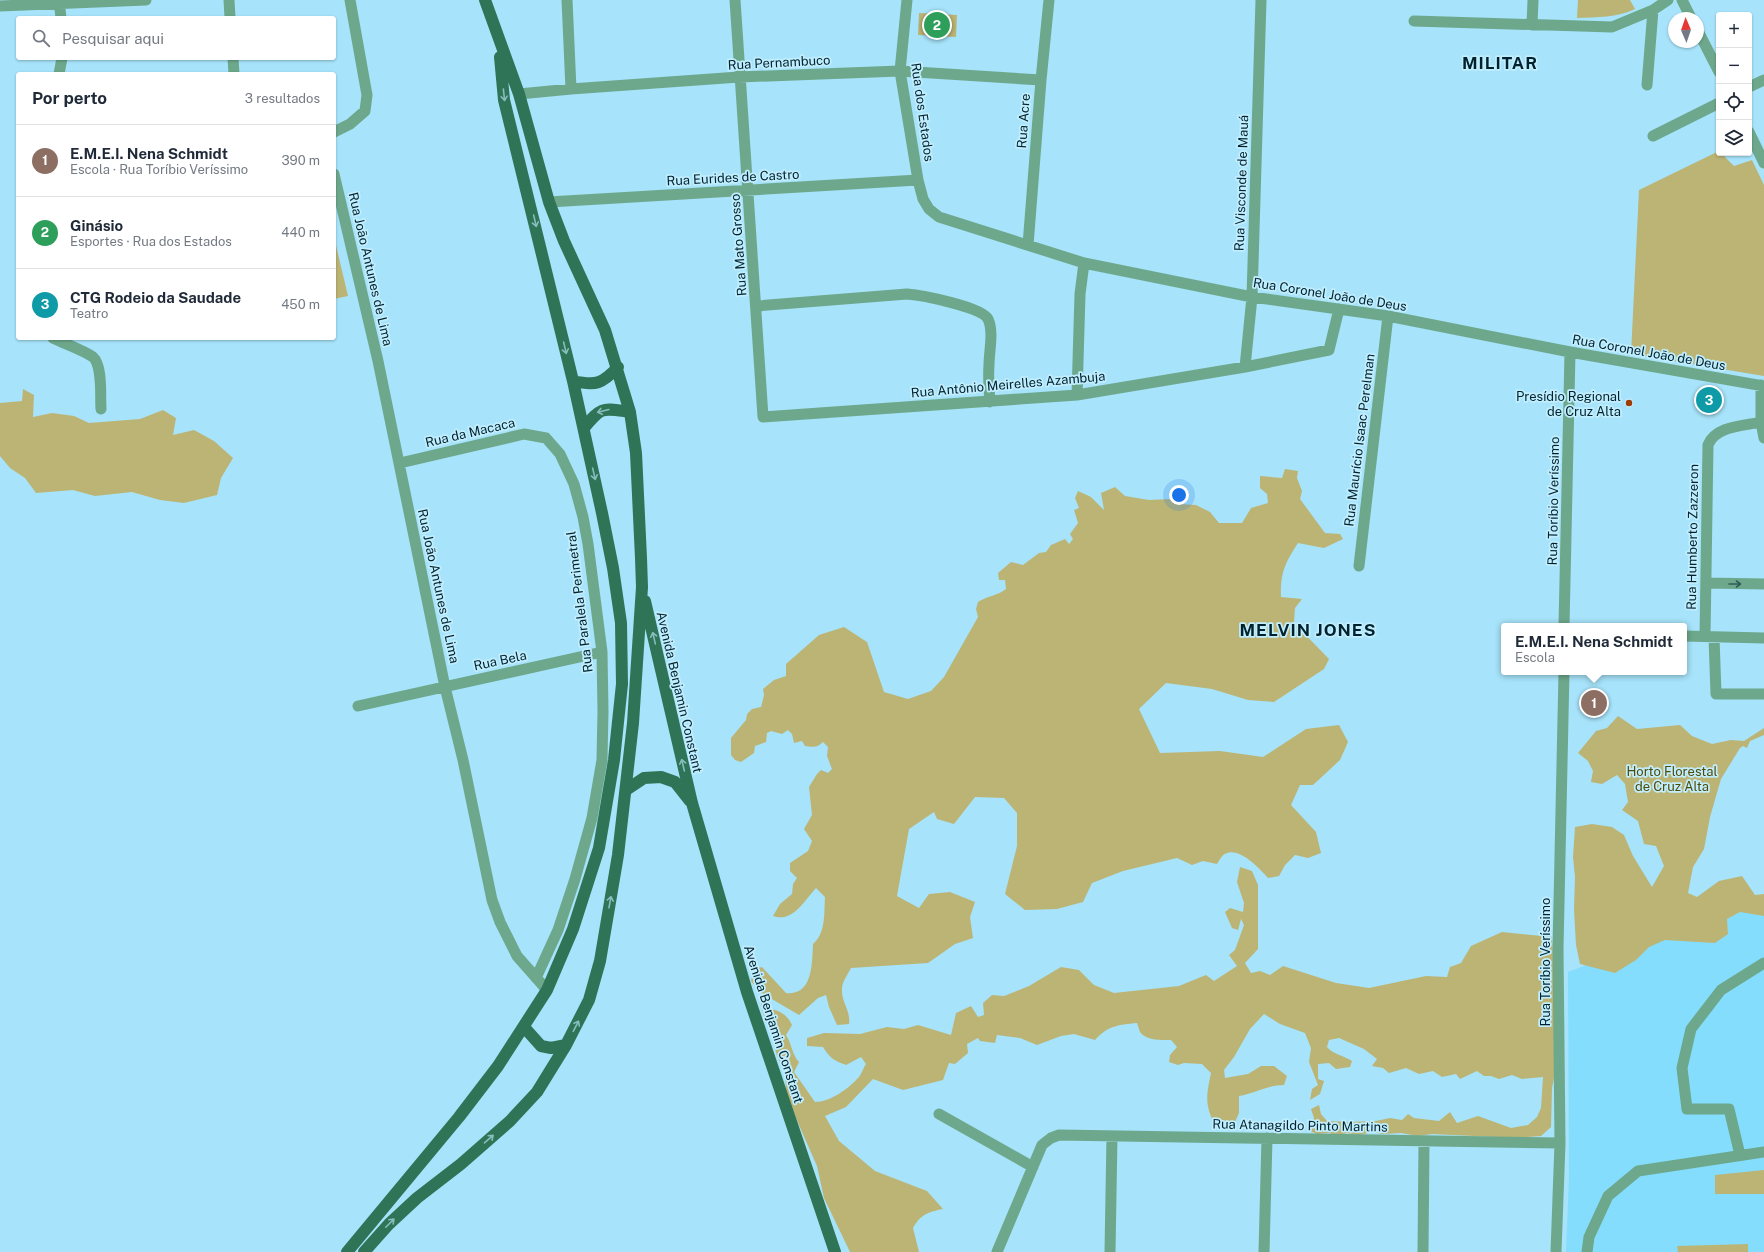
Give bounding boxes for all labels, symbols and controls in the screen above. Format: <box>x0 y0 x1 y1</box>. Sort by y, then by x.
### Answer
pin: 2 <box>924 10 950 40</box>
north arrow <box>1668 12 1704 48</box>
map controls <box>1716 12 1752 156</box>
button: + <box>1716 12 1752 48</box>
search box <box>16 16 336 60</box>
icon: search <box>30 27 52 49</box>
text: Pesquisar aqui <box>62 30 164 47</box>
button: − <box>1716 48 1752 84</box>
street label: Rua Pernambuco <box>727 52 831 73</box>
district label: MILITAR <box>1462 53 1538 73</box>
street label: Rua dos Estados <box>908 62 937 162</box>
button: locate <box>1716 84 1752 120</box>
text: Por perto <box>32 88 107 108</box>
one-way arrow <box>500 88 507 101</box>
text: 3 resultados <box>245 91 320 106</box>
street label: Rua Acre <box>1014 93 1033 149</box>
street label: Rua Visconde de Mauá <box>1232 115 1251 251</box>
button: layers <box>1716 120 1752 156</box>
text: E.M.E.I. Nena Schmidt <box>70 145 228 162</box>
text: 1 <box>42 153 48 168</box>
text: 390 m <box>282 153 320 168</box>
text: Escola · Rua Toríbio Veríssimo <box>70 162 248 177</box>
street label: Rua Eurides de Castro <box>666 167 800 188</box>
street label: Rua João Antunes de Lima <box>346 191 396 347</box>
street label: Rua Mato Grosso <box>727 193 750 297</box>
one-way arrow <box>531 214 539 227</box>
text: Ginásio <box>70 217 123 234</box>
text: 2 <box>41 225 49 240</box>
text: 440 m <box>281 225 320 240</box>
text: Esportes · Rua dos Estados <box>70 234 232 249</box>
street label: Rua Coronel João de Deus <box>1252 275 1408 314</box>
text: CTG Rodeio da Saudade <box>70 289 241 306</box>
text: 3 <box>41 297 49 312</box>
text: 450 m <box>281 297 320 312</box>
text: Teatro <box>70 306 108 321</box>
street label: Rua Coronel João de Deus <box>1571 332 1727 373</box>
one-way arrow <box>561 341 569 354</box>
street label: Rua Maurício Isaac Perelman <box>1341 353 1378 527</box>
street label: Rua Antônio Meirelles Azambuja <box>910 369 1106 400</box>
pin: 3 <box>1696 385 1722 415</box>
place label: Presídio Regional de Cruz Alta <box>1516 389 1621 419</box>
marker: Presídio Regional de Cruz Alta <box>1624 398 1634 408</box>
one-way arrow <box>597 408 610 415</box>
street label: Rua da Macaca <box>424 415 516 450</box>
street label: Rua Toríbio Veríssimo <box>1545 436 1562 566</box>
street label: Rua Humberto Zazzeron <box>1684 464 1701 610</box>
one-way arrow <box>590 468 598 481</box>
your location <box>1169 485 1189 505</box>
street label: Rua João Antunes de Lima <box>415 508 462 665</box>
street label: Rua Paralela Perimetral <box>563 530 596 674</box>
one-way arrow <box>1728 580 1741 588</box>
street label: Avenida Benjamin Constant <box>654 610 705 774</box>
district label: MELVIN JONES <box>1239 620 1377 640</box>
popup <box>1501 623 1687 675</box>
one-way arrow <box>649 632 657 645</box>
text: E.M.E.I. Nena Schmidt <box>1515 633 1673 650</box>
street label: Rua Bela <box>472 648 528 673</box>
text: Escola <box>1515 650 1555 665</box>
pin: 1 <box>1581 688 1607 718</box>
one-way arrow <box>678 759 686 772</box>
park label: Horto Florestal de Cruz Alta <box>1627 764 1718 794</box>
one-way arrow <box>606 895 614 908</box>
street label: Rua Toríbio Veríssimo <box>1538 898 1553 1026</box>
street label: Avenida Benjamin Constant <box>741 943 806 1105</box>
one-way arrow <box>573 1020 580 1032</box>
street label: Rua Atanagildo Pinto Martins <box>1212 1116 1388 1135</box>
one-way arrow <box>484 1135 494 1144</box>
one-way arrow <box>385 1219 395 1228</box>

